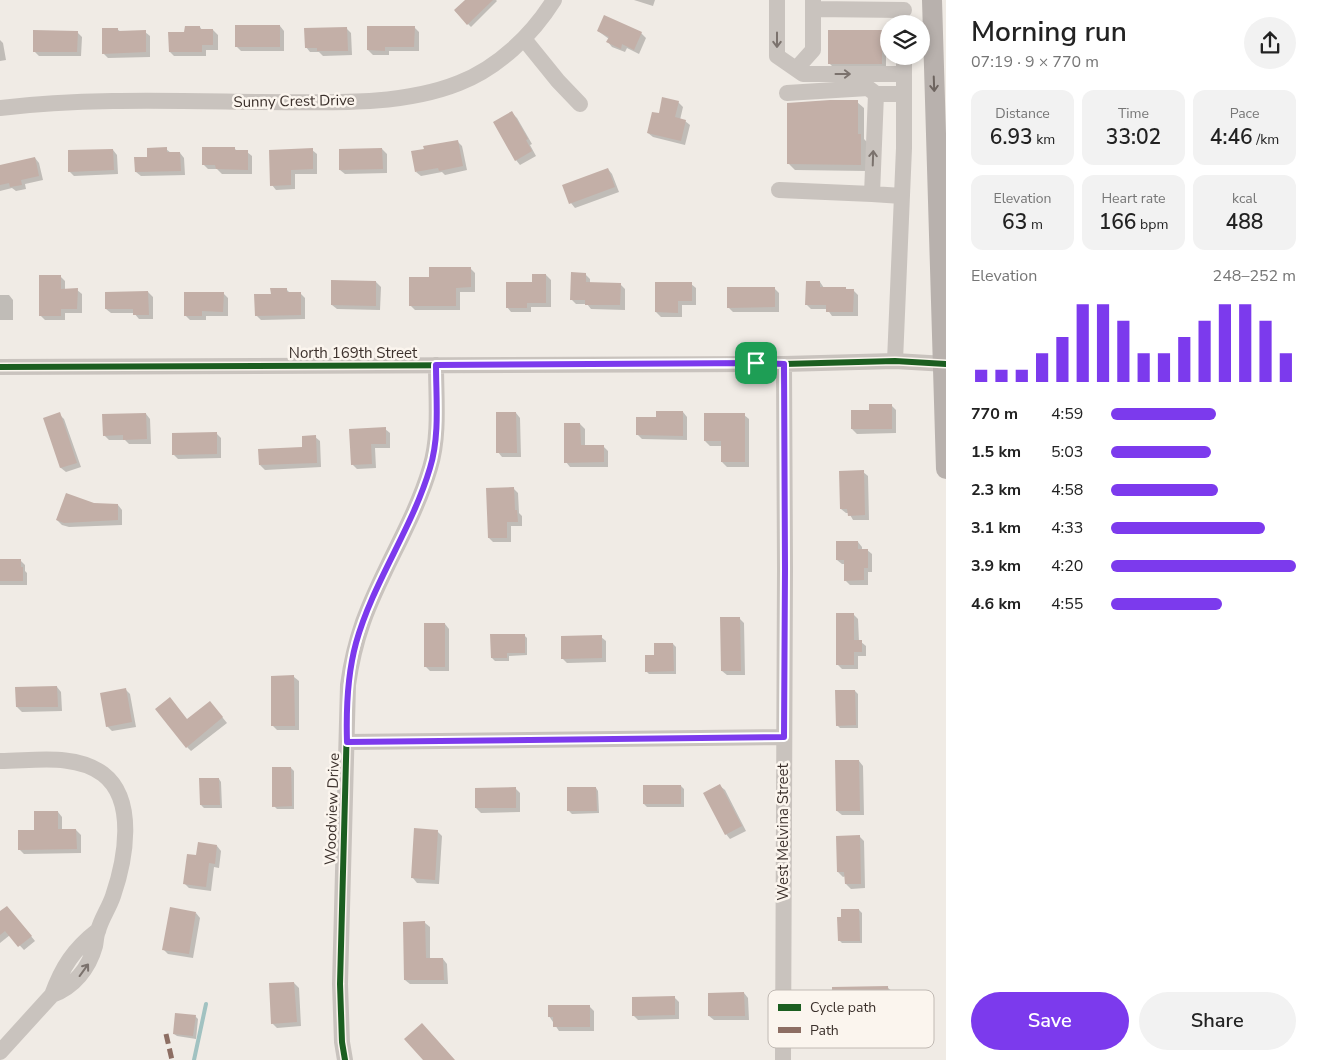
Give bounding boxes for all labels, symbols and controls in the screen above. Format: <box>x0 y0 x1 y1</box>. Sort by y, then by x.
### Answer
text: Morning run <box>971 13 1127 51</box>
map controls <box>880 15 930 65</box>
button: layers <box>880 15 930 65</box>
button: share <box>1244 17 1296 69</box>
one-way arrow <box>772 31 782 47</box>
text: 07:19 · 9 × 770 m <box>971 51 1099 73</box>
one-way arrow <box>834 69 851 79</box>
one-way arrow <box>929 75 938 91</box>
street label: Sunny Crest Drive <box>233 90 355 112</box>
text: Distance <box>995 104 1050 123</box>
text: Time <box>1118 104 1149 123</box>
text: Pace <box>1230 104 1259 123</box>
text: 6.93 <box>990 123 1033 151</box>
text: 33:02 <box>1106 123 1161 151</box>
text: 4:46 <box>1210 123 1253 151</box>
text: km <box>1033 130 1055 149</box>
text: /km <box>1253 130 1279 149</box>
one-way arrow <box>869 150 878 166</box>
text: Elevation <box>994 189 1051 208</box>
text: Heart rate <box>1101 189 1166 208</box>
text: kcal <box>1232 189 1257 208</box>
text: 63 <box>1002 208 1027 236</box>
text: 166 <box>1099 208 1136 236</box>
text: 488 <box>1226 208 1263 236</box>
text: m <box>1027 215 1043 234</box>
text: bpm <box>1136 215 1168 234</box>
text: Elevation <box>971 265 1037 287</box>
text: 248–252 m <box>1213 265 1296 287</box>
pin <box>735 342 777 384</box>
street label: North 169th Street <box>289 343 418 363</box>
icon: arrive <box>742 349 770 377</box>
text: 770 m <box>971 403 1018 425</box>
text: 4:59 <box>1051 403 1083 425</box>
text: 1.5 km <box>971 441 1021 463</box>
text: 5:03 <box>1051 441 1083 463</box>
text: 2.3 km <box>971 479 1021 501</box>
text: 4:58 <box>1051 479 1083 501</box>
text: 3.1 km <box>971 517 1021 539</box>
text: 4:33 <box>1051 517 1083 539</box>
text: 3.9 km <box>971 555 1021 577</box>
text: 4:20 <box>1051 555 1083 577</box>
text: 4.6 km <box>971 593 1021 615</box>
text: 4:55 <box>1051 593 1083 615</box>
street label: Woodview Drive <box>320 753 344 865</box>
street label: West Melvina Street <box>773 763 793 901</box>
one-way arrow <box>79 963 89 977</box>
legend <box>768 990 934 1048</box>
button: Save <box>971 992 1129 1050</box>
button: Share <box>1139 992 1296 1050</box>
text: Cycle path <box>810 998 876 1017</box>
text: Path <box>810 1021 839 1040</box>

